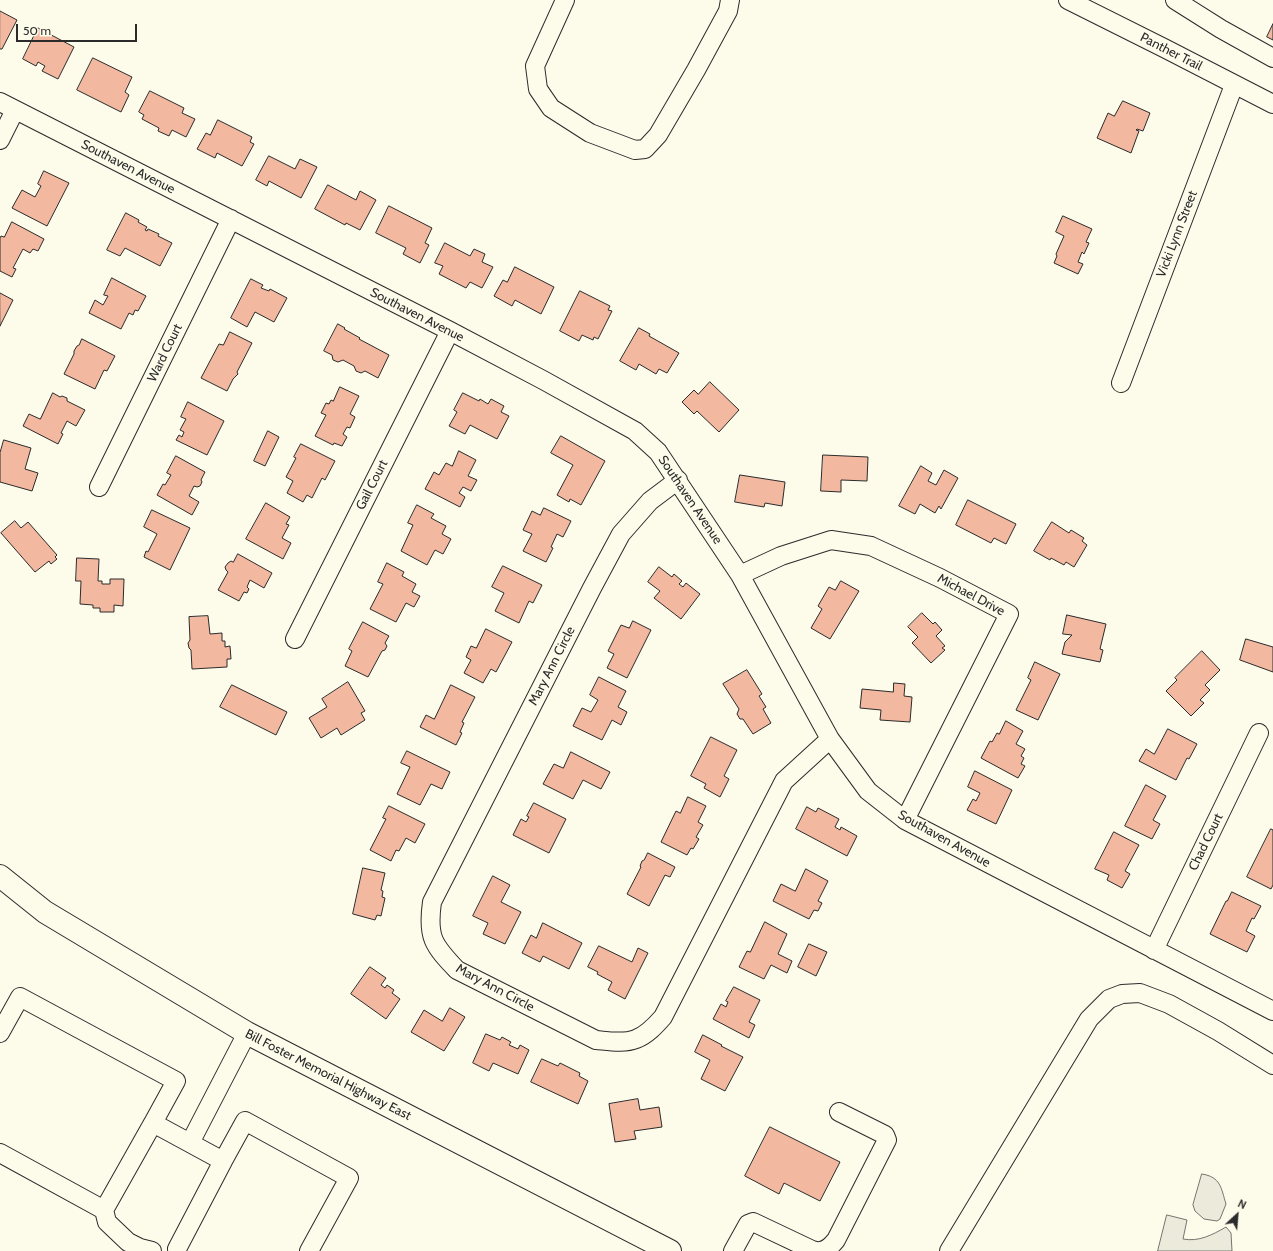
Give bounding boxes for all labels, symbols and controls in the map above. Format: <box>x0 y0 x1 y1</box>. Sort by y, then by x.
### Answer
scale bar <box>18 16 139 42</box>
text: 50 m <box>23 23 51 38</box>
street label: Panther Trail <box>1137 30 1205 74</box>
street label: Southaven Avenue <box>78 137 178 197</box>
street label: Vicki Lynn Street <box>1153 188 1201 280</box>
street label: Southaven Avenue <box>367 285 467 345</box>
street label: Ward Court <box>144 322 186 384</box>
street label: Southaven Avenue <box>655 453 725 547</box>
street label: Gail Court <box>353 457 391 513</box>
street label: Michael Drive <box>935 571 1007 619</box>
street label: Mary Ann Circle <box>525 624 579 708</box>
street label: Southaven Avenue <box>895 807 993 871</box>
street label: Chad Court <box>1185 811 1227 873</box>
street label: Mary Ann Circle <box>453 961 537 1015</box>
street label: Bill Foster Memorial Highway East <box>242 1026 414 1124</box>
north arrow <box>1217 1195 1257 1235</box>
text: N <box>1236 1196 1249 1212</box>

